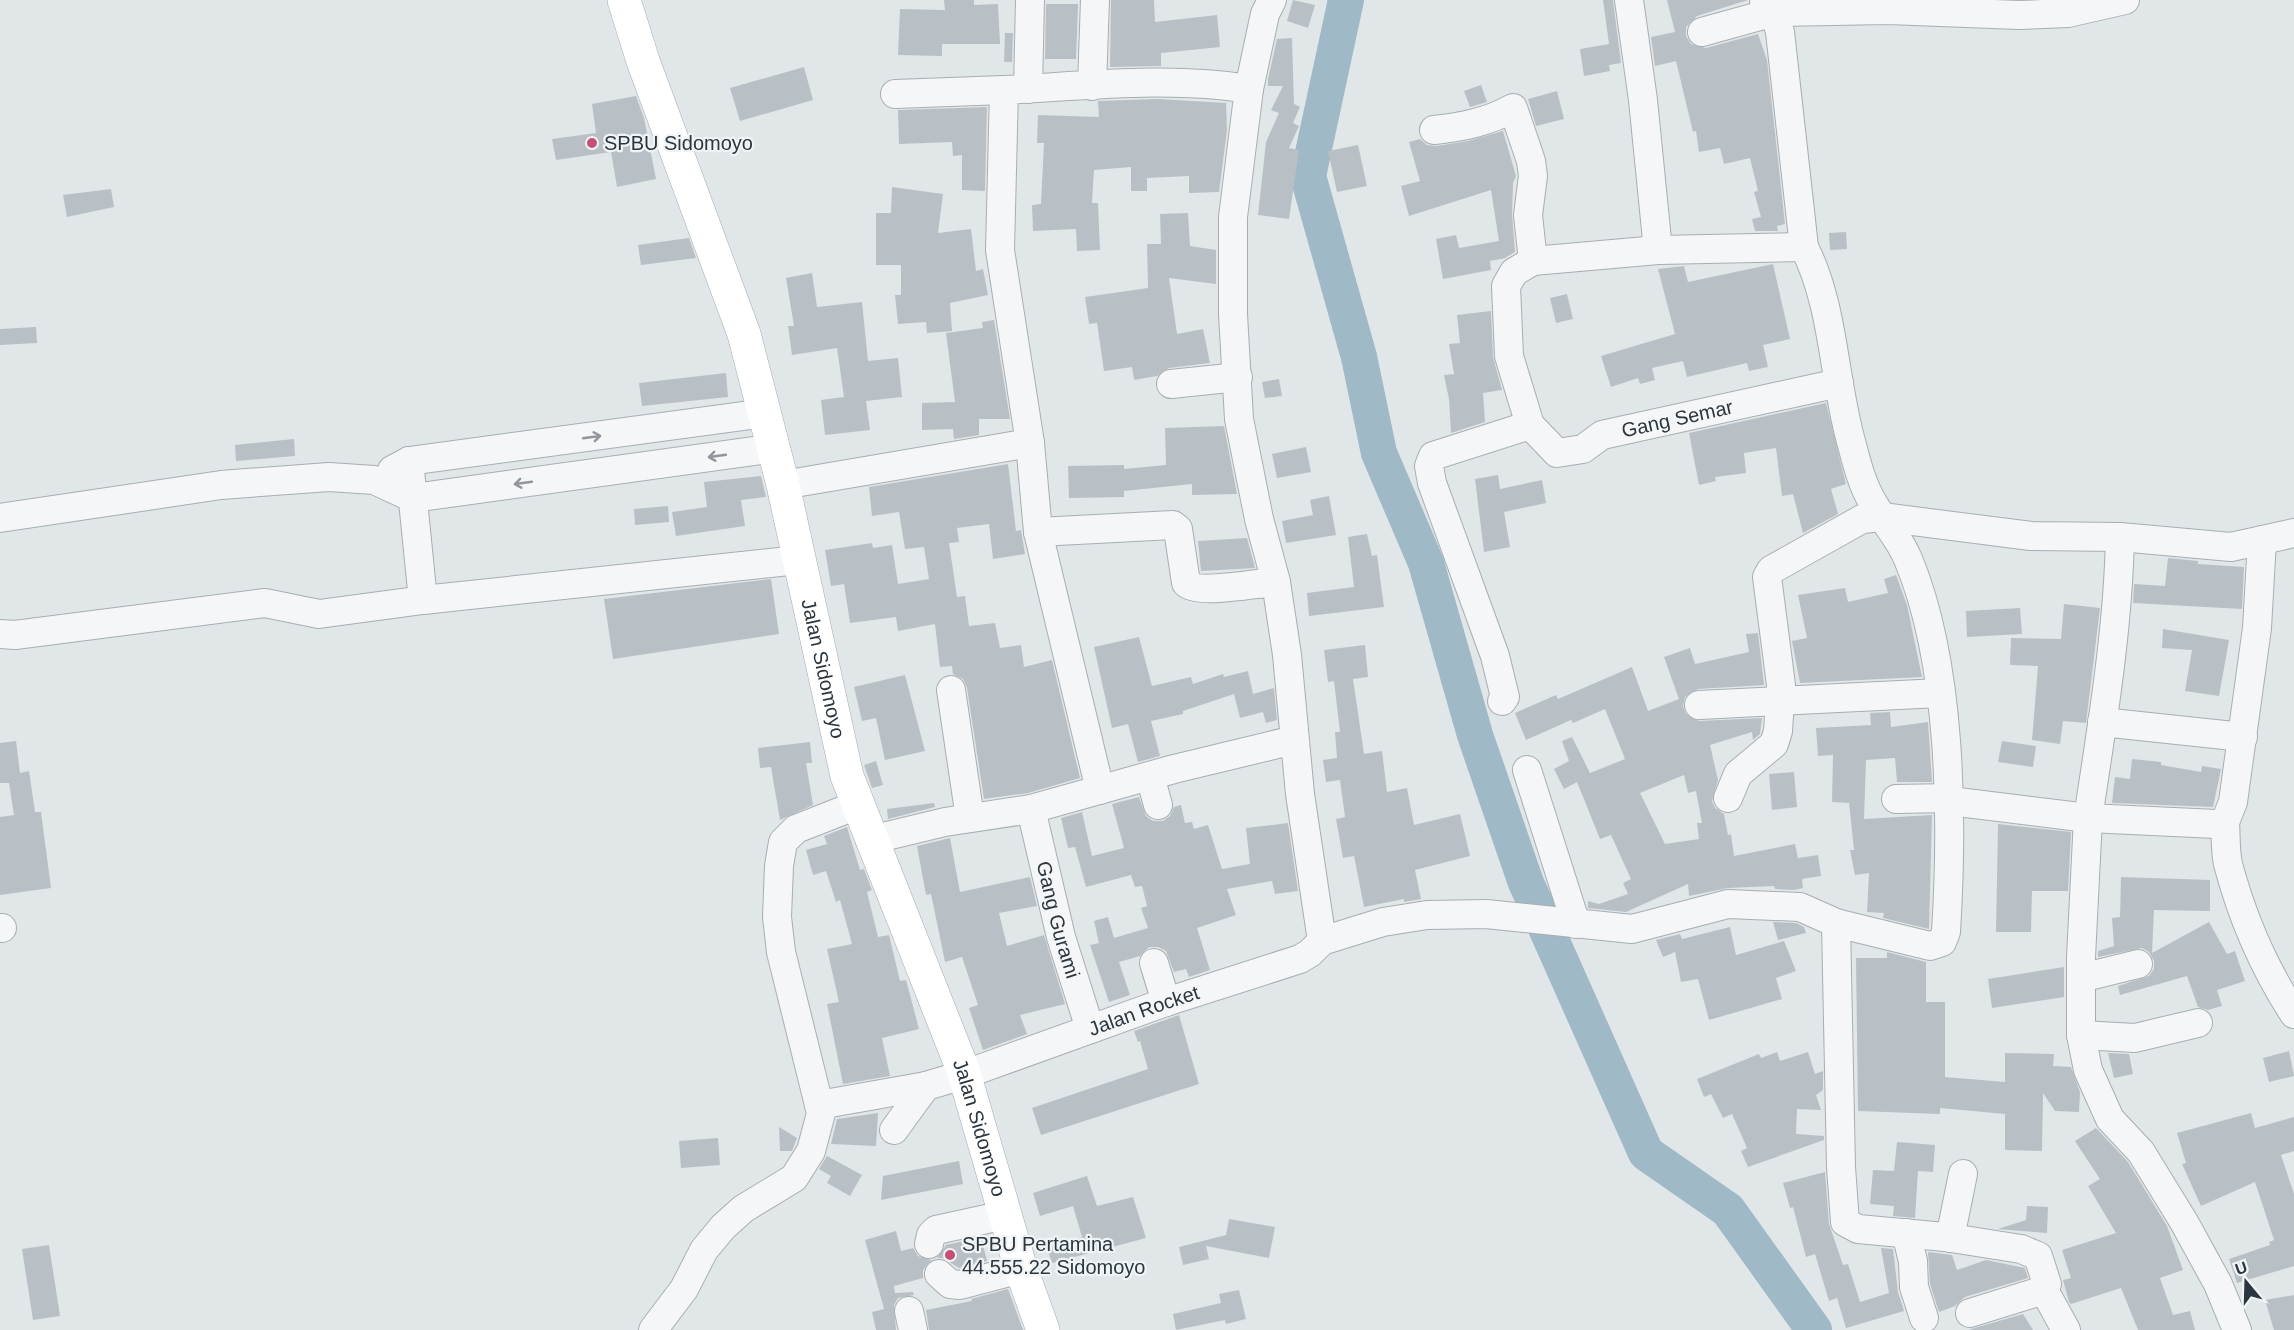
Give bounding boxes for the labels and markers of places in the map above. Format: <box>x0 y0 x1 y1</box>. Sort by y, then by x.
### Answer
place label: SPBU Sidomoyo <box>604 132 753 154</box>
marker: SPBU Sidomoyo <box>585 136 599 150</box>
place label: SPBU Pertamina 44.555.22 Sidomoyo <box>962 1233 1145 1278</box>
marker: SPBU Pertamina 44.555.22 Sidomoyo <box>943 1248 957 1262</box>

